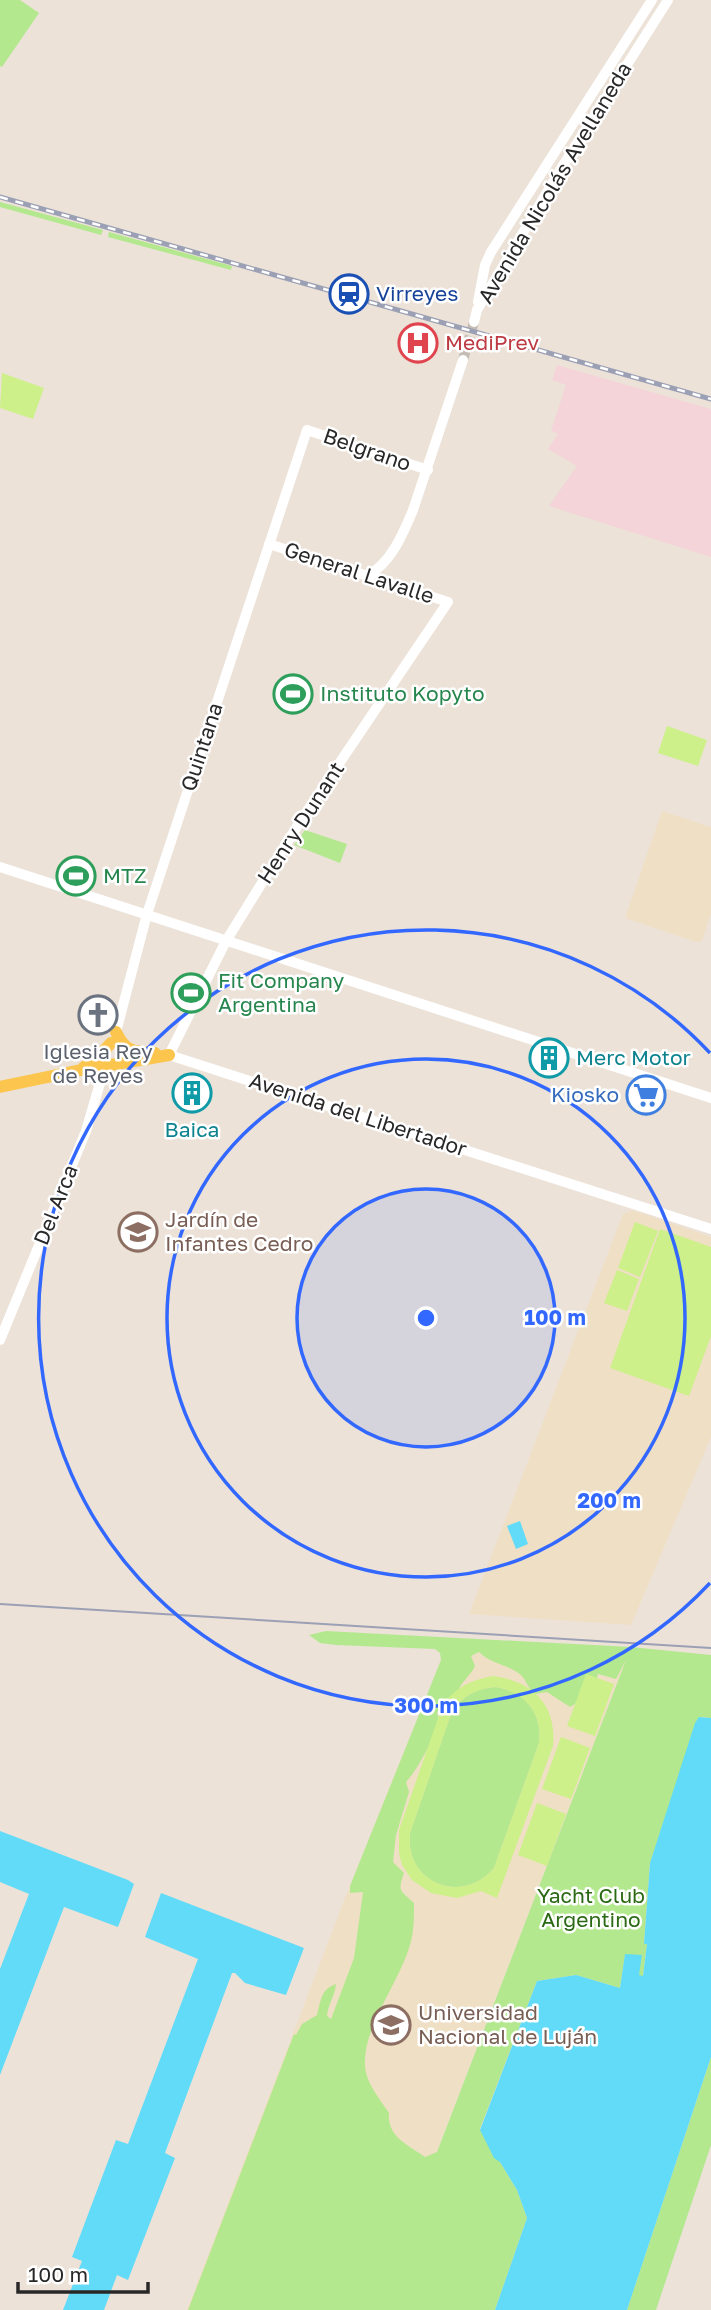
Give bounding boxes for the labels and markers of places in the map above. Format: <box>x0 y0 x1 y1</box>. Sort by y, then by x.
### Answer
station icon: Virreyes <box>328 273 370 315</box>
place label: Virreyes <box>376 280 458 306</box>
hospital icon: MediPrev <box>397 322 439 364</box>
place label: MediPrev <box>445 329 539 355</box>
sports icon: Instituto Kopyto <box>272 673 314 715</box>
place label: Instituto Kopyto <box>320 680 485 706</box>
sports icon: MTZ <box>55 855 97 897</box>
place label: MTZ <box>103 862 147 888</box>
place label: Fit Company Argentina <box>218 967 345 1017</box>
sports icon: Fit Company Argentina <box>170 972 212 1014</box>
church icon: Iglesia Rey de Reyes <box>77 994 119 1036</box>
building icon: Merc Motor <box>528 1037 570 1079</box>
place label: Iglesia Rey de Reyes <box>43 1038 153 1088</box>
place label: Merc Motor <box>576 1044 691 1070</box>
building icon: Baica <box>171 1072 213 1114</box>
supermarket icon: Kiosko <box>625 1074 667 1116</box>
place label: Kiosko <box>551 1081 619 1107</box>
place label: Baica <box>165 1116 219 1142</box>
place label: Jardín de Infantes Cedro <box>165 1206 313 1256</box>
school or university icon: Jardín de Infantes Cedro <box>117 1211 159 1253</box>
centre of rings <box>414 1306 438 1330</box>
place label: Universidad Nacional de Luján <box>418 1999 597 2049</box>
school or university icon: Universidad Nacional de Luján <box>370 2004 412 2046</box>

